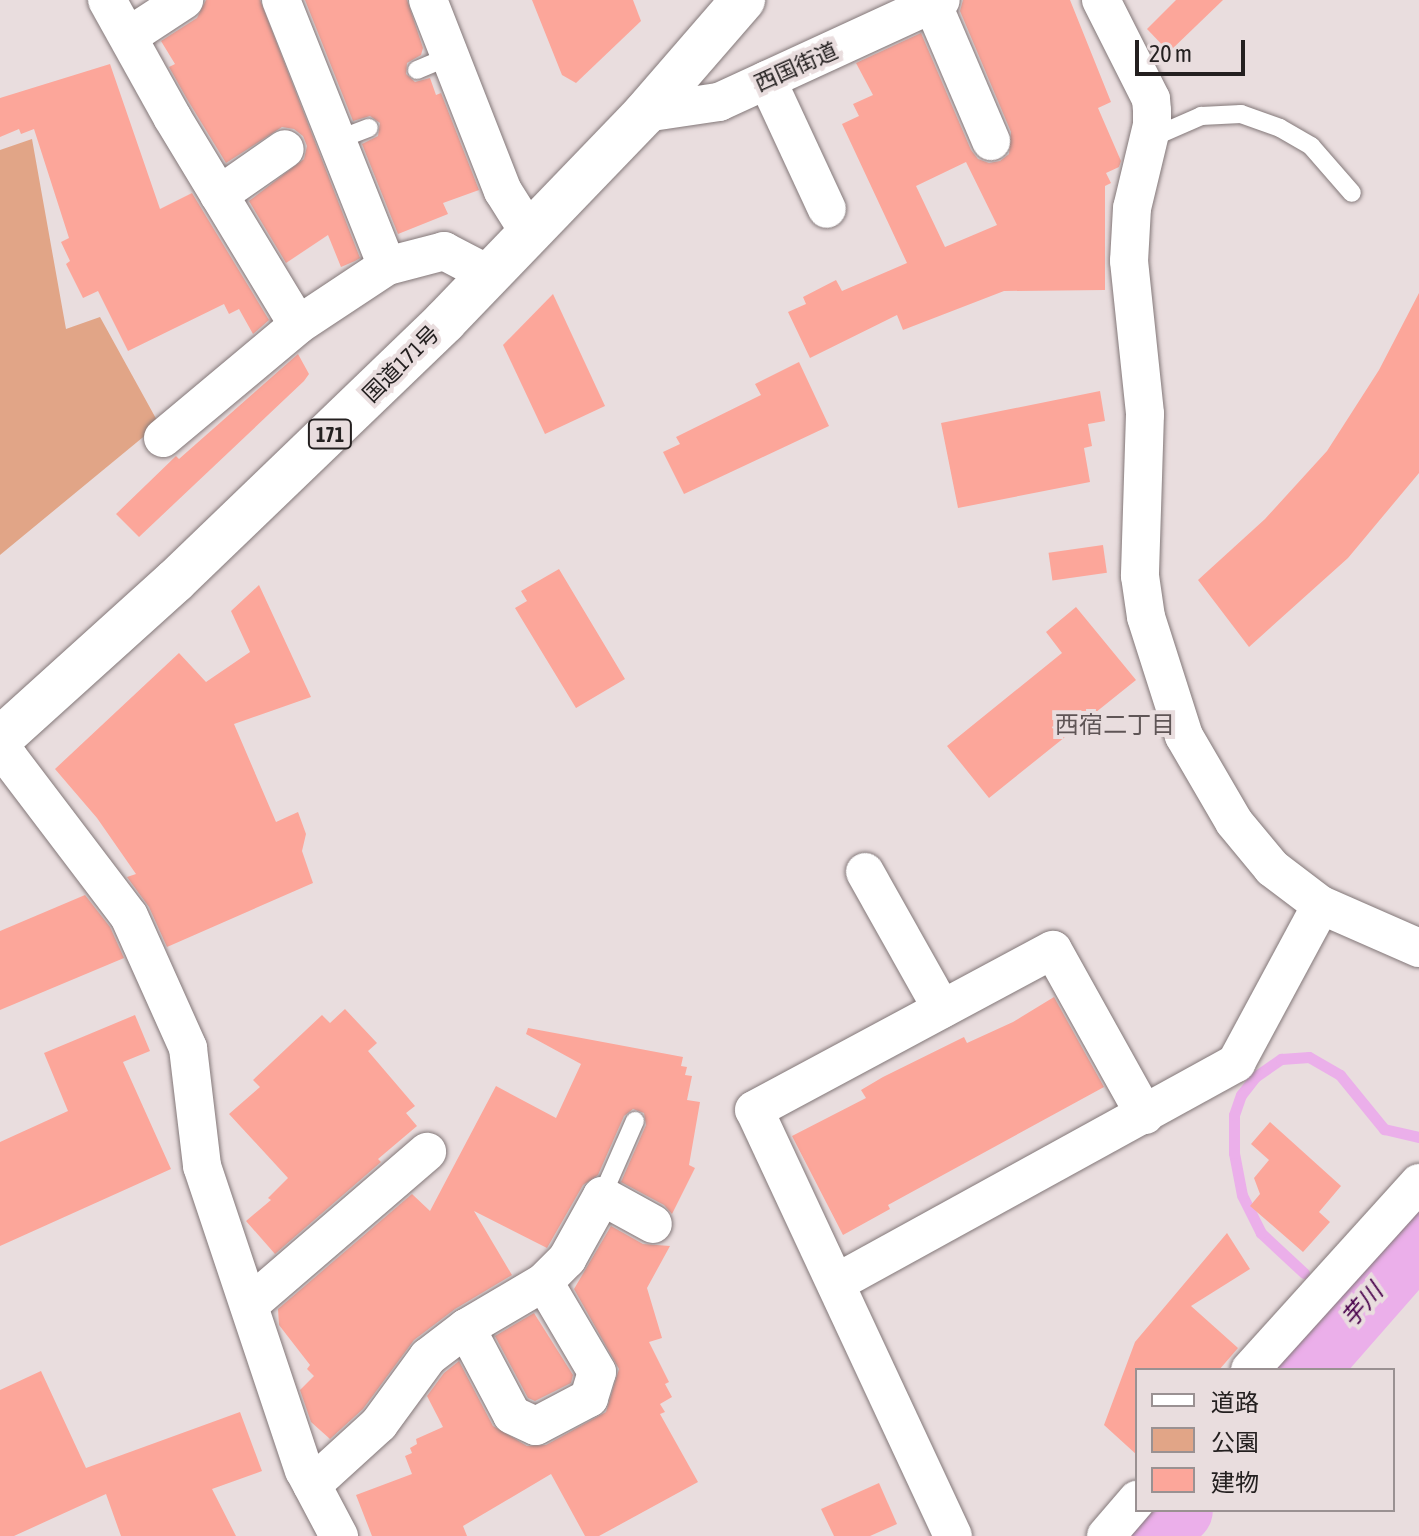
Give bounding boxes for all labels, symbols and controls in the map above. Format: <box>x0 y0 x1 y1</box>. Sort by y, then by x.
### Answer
scale bar <box>1139 24 1249 74</box>
street label: 西国街道 <box>750 37 842 97</box>
text: 20 m <box>1149 40 1192 67</box>
street label: 国道171号 <box>357 320 445 408</box>
road number: 171 <box>306 418 354 450</box>
district label: 西宿二丁目 <box>1055 711 1175 739</box>
water label: 芋川 <box>1335 1277 1389 1333</box>
legend <box>1135 1368 1395 1512</box>
text: 道路 <box>1211 1389 1259 1416</box>
text: 公園 <box>1211 1429 1259 1456</box>
text: 建物 <box>1211 1469 1259 1496</box>

